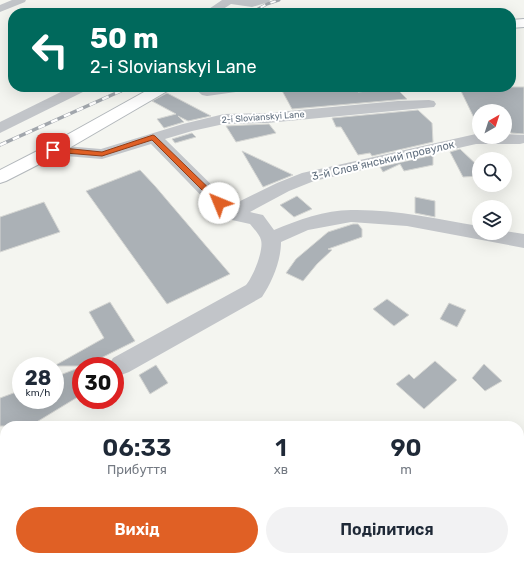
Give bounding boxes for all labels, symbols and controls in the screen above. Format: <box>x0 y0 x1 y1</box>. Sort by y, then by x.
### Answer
text: 50 m <box>90 22 159 55</box>
icon: left <box>24 24 76 76</box>
text: 2-i Slovianskyi Lane <box>90 56 257 78</box>
north arrow <box>472 104 512 144</box>
map controls <box>472 104 512 240</box>
street label: 2-i Slovianskyi Lane <box>221 109 305 125</box>
pin <box>36 133 70 167</box>
street label: 3-й Слов’янський провулок <box>310 138 456 183</box>
icon: arrive <box>42 139 64 161</box>
button: search <box>472 152 512 192</box>
position arrow <box>198 182 240 224</box>
button: layers <box>472 200 512 240</box>
speed limit sign: 30 <box>72 357 124 409</box>
text: 28 <box>25 366 51 390</box>
text: km/h <box>26 387 50 399</box>
text: 06:33 <box>102 434 171 462</box>
text: 1 <box>275 434 287 462</box>
text: 90 <box>390 434 422 462</box>
text: Прибуття <box>107 462 167 477</box>
text: хв <box>274 462 288 477</box>
text: m <box>400 462 412 477</box>
button: Вихід <box>16 507 258 553</box>
button: Поділитися <box>266 507 508 553</box>

